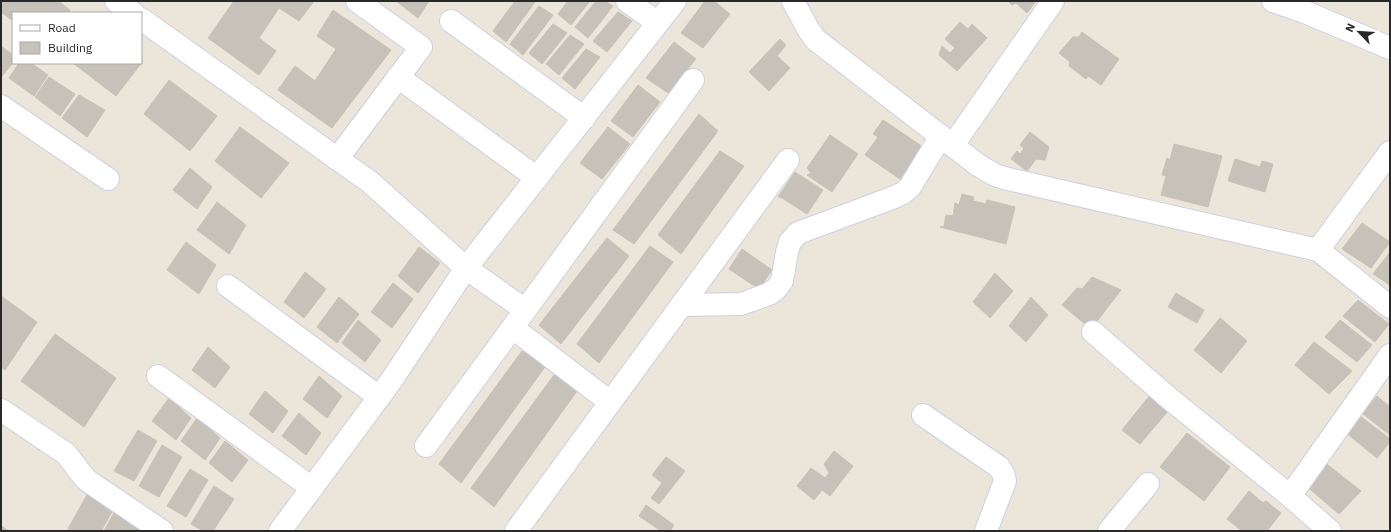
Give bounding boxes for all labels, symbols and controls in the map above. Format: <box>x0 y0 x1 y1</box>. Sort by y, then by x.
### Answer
legend <box>12 12 142 64</box>
north arrow <box>1339 12 1379 52</box>
text: Road <box>48 20 76 35</box>
text: N <box>1342 21 1358 34</box>
text: Building <box>48 40 93 55</box>

